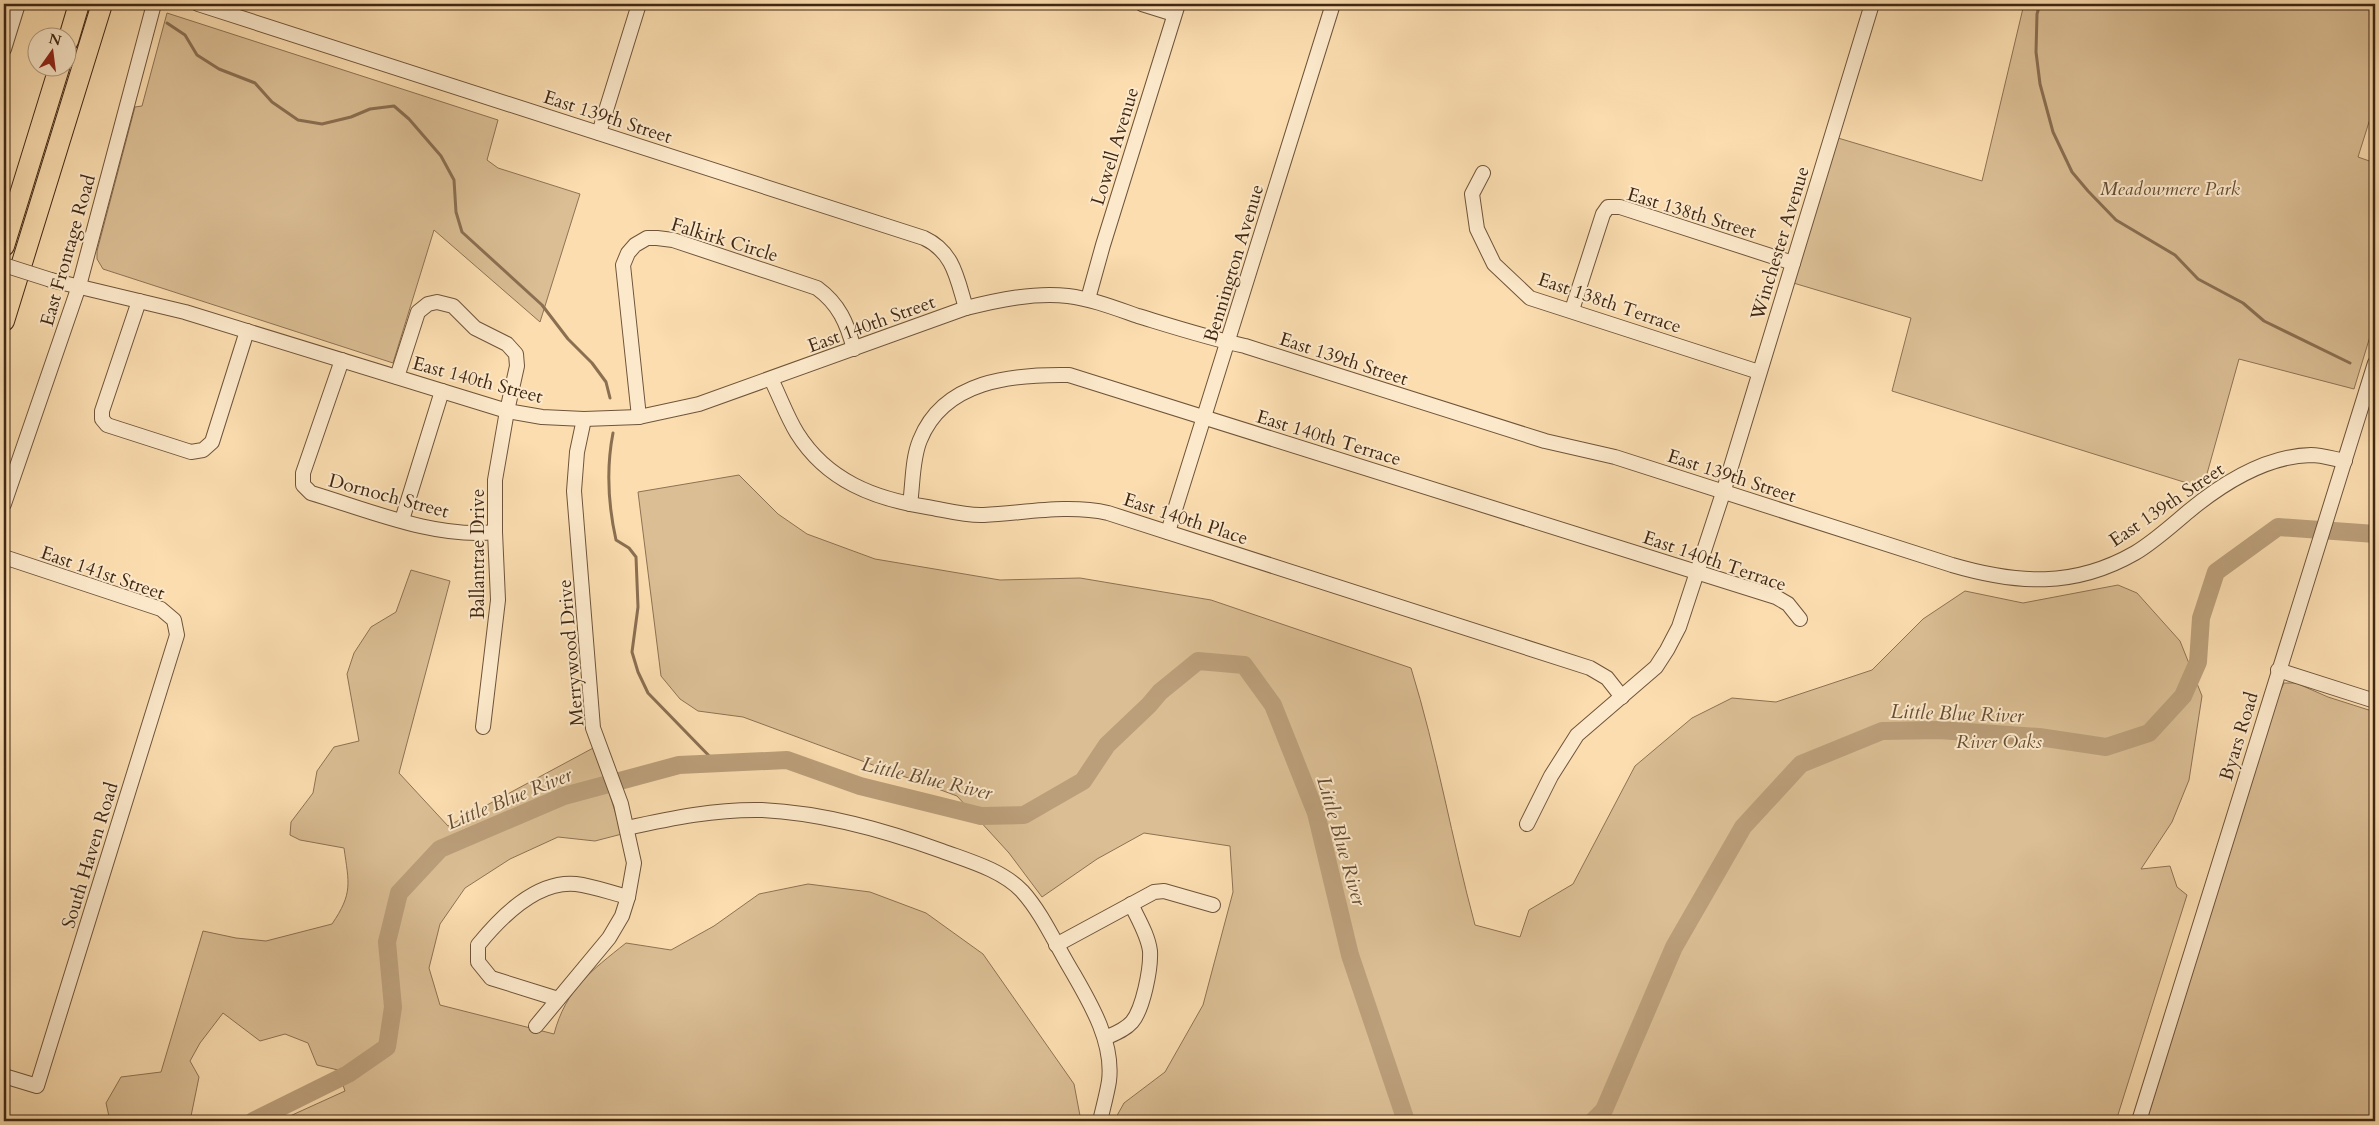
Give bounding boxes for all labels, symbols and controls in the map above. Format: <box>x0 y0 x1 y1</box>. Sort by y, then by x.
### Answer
north arrow <box>28 28 78 78</box>
text: N <box>47 29 63 51</box>
street label: East 139th Street <box>540 84 675 150</box>
street label: Lowell Avenue <box>1085 84 1145 208</box>
street label: Winchester Avenue <box>1744 163 1816 324</box>
street label: East Frontage Road <box>34 171 102 329</box>
park label: Meadowmere Park <box>2100 176 2241 202</box>
street label: Bennington Avenue <box>1198 181 1270 345</box>
street label: East 138th Street <box>1624 181 1760 245</box>
street label: Falkirk Circle <box>668 211 781 269</box>
street label: East 138th Terrace <box>1534 266 1685 340</box>
street label: East 140th Street <box>804 289 939 359</box>
street label: East 139th Street <box>1276 326 1411 392</box>
street label: East 140th Street <box>410 350 546 410</box>
street label: East 140th Terrace <box>1253 404 1404 472</box>
street label: East 139th Street <box>1664 443 1799 509</box>
street label: East 139th Street <box>2104 457 2229 553</box>
street label: Dornoch Street <box>326 467 452 525</box>
street label: East 140th Place <box>1120 487 1251 551</box>
street label: Ballantrae Drive <box>465 489 491 619</box>
street label: East 140th Terrace <box>1639 524 1790 598</box>
street label: East 141st Street <box>37 540 168 606</box>
street label: Merrywood Drive <box>552 578 590 727</box>
street label: Byars Road <box>2213 689 2265 784</box>
water label: Little Blue River <box>1890 698 2025 729</box>
park label: River Oaks <box>1956 729 2042 755</box>
water label: Little Blue River <box>859 750 996 807</box>
water label: Little Blue River <box>442 760 577 836</box>
water label: Little Blue River <box>1310 773 1373 910</box>
street label: South Haven Road <box>55 779 125 932</box>

